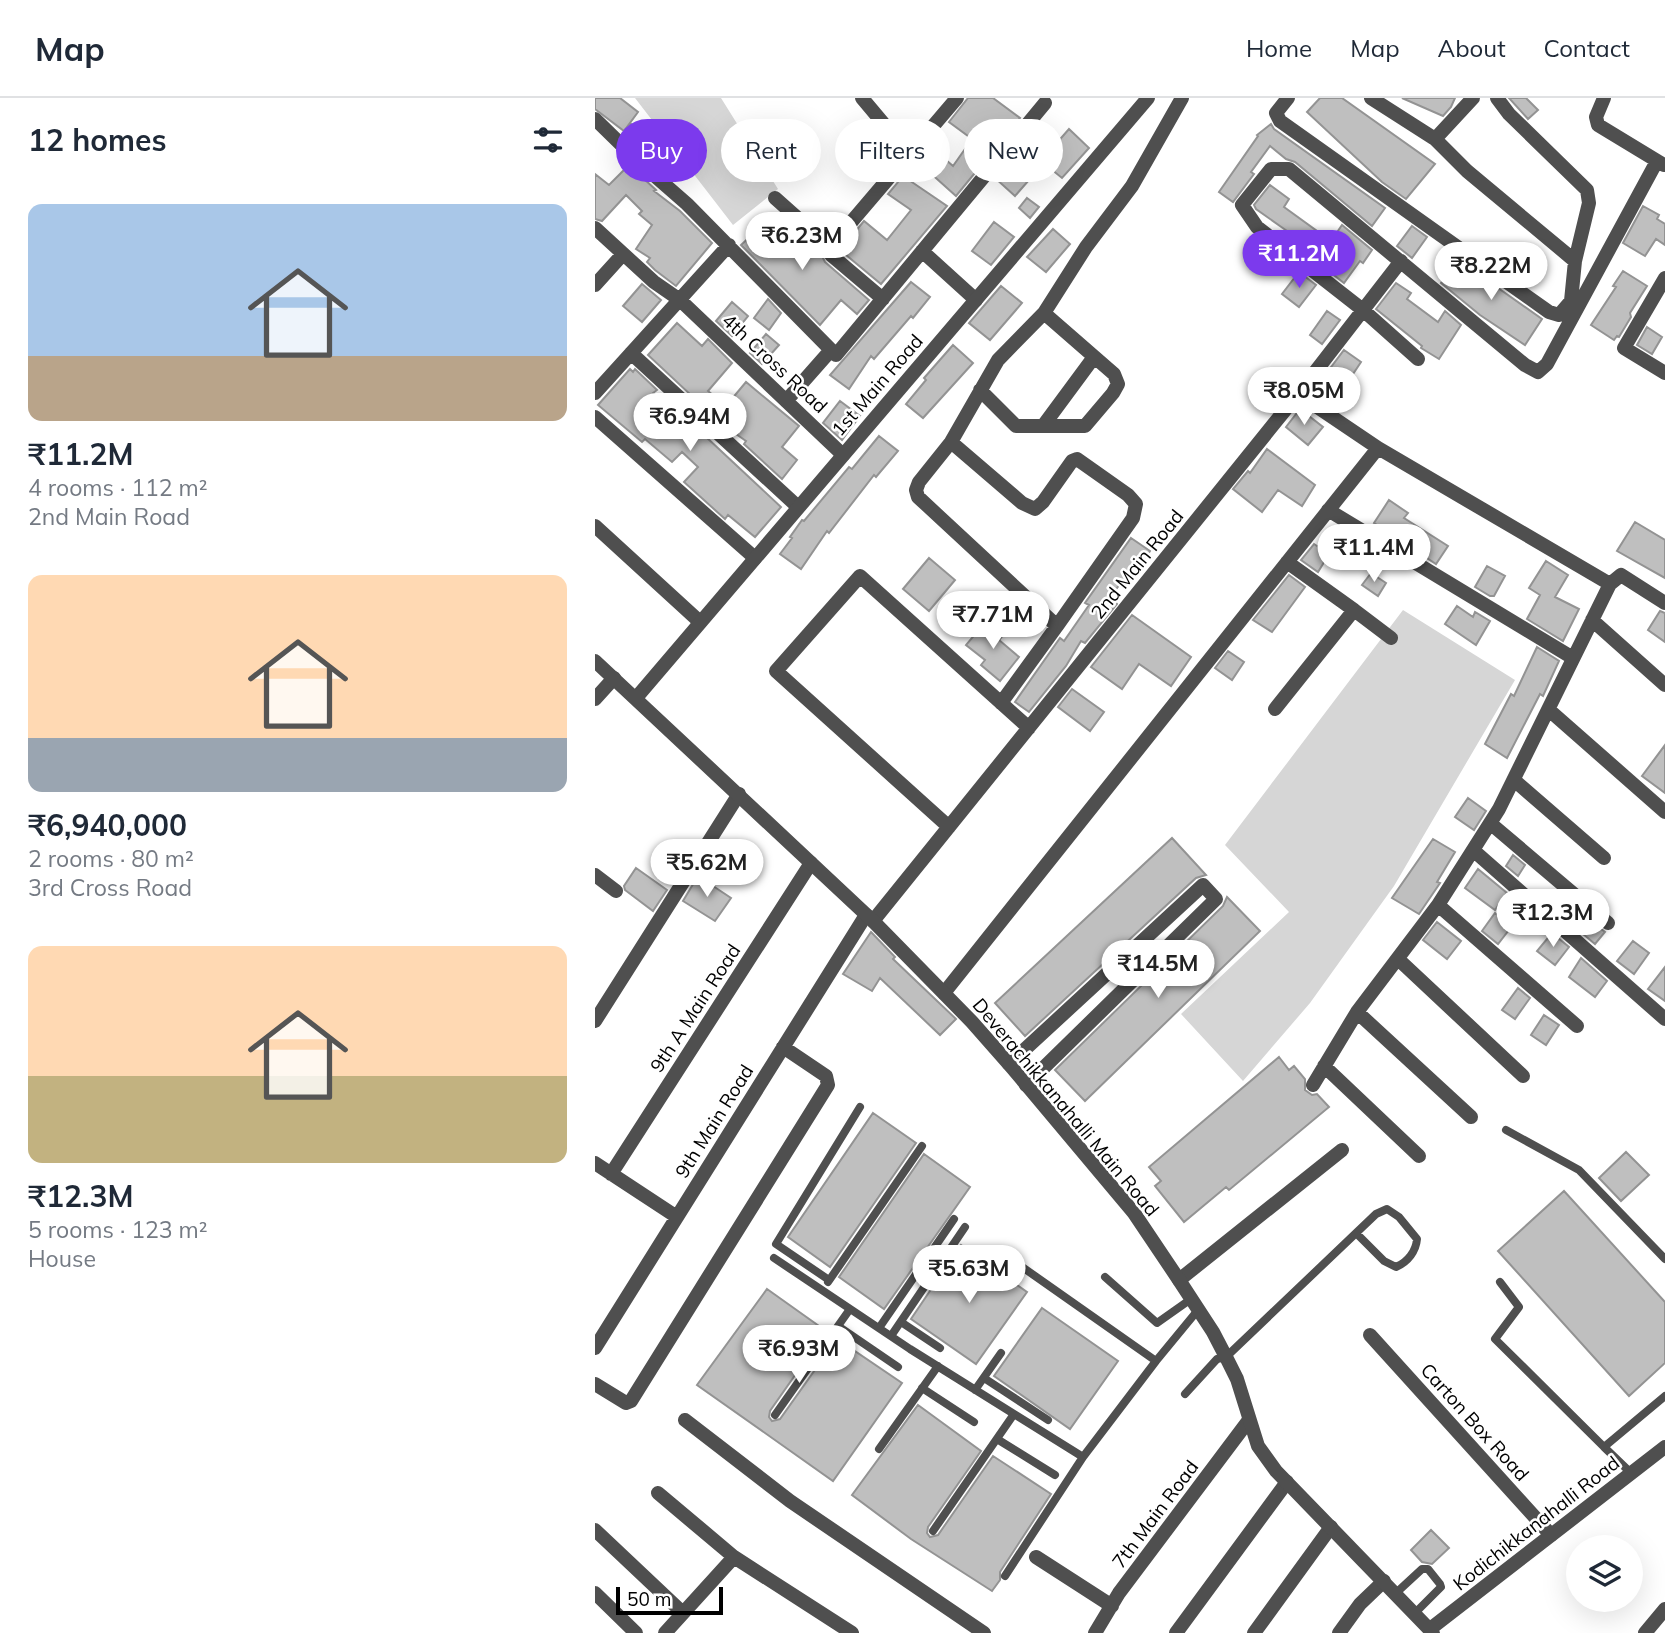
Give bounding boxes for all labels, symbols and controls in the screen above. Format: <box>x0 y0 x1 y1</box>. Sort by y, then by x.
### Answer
text: Map <box>35 28 105 69</box>
text: Home <box>1246 33 1312 63</box>
text: Map <box>1350 33 1400 63</box>
text: About <box>1438 33 1506 63</box>
text: Contact <box>1544 33 1630 63</box>
chip: Buy <box>616 119 707 182</box>
chip: Rent <box>721 119 821 182</box>
chip: Filters <box>835 119 950 182</box>
chip: New <box>964 119 1063 182</box>
text: 12 homes <box>28 121 167 159</box>
icon: filters <box>529 121 567 159</box>
pin: ₹6.23M <box>745 212 859 272</box>
text: ₹6.23M <box>762 220 842 249</box>
pin: ₹11.2M <box>1242 230 1356 290</box>
text: ₹11.2M <box>1259 238 1339 267</box>
pin: ₹8.22M <box>1434 242 1548 302</box>
icon: home <box>235 250 361 376</box>
text: ₹8.22M <box>1451 250 1531 279</box>
street label: 4th Cross Road <box>717 308 833 418</box>
street label: 1st Main Road <box>826 329 928 441</box>
pin: ₹8.05M <box>1247 368 1361 427</box>
text: ₹8.05M <box>1264 375 1344 404</box>
pin: ₹6.94M <box>633 394 747 453</box>
text: ₹6.94M <box>650 401 730 430</box>
text: ₹11.2M <box>28 435 134 473</box>
text: 4 rooms · 112 m² <box>28 473 208 502</box>
text: 2nd Main Road <box>28 502 190 531</box>
street label: 2nd Main Road <box>1086 504 1188 624</box>
pin: ₹11.4M <box>1317 524 1431 584</box>
text: ₹11.4M <box>1334 532 1414 561</box>
pin: ₹7.71M <box>936 592 1050 651</box>
text: ₹7.71M <box>953 599 1033 628</box>
icon: home <box>235 621 361 747</box>
text: ₹6,940,000 <box>28 806 187 844</box>
pin: ₹5.62M <box>650 840 764 899</box>
text: 2 rooms · 80 m² <box>28 844 194 873</box>
text: ₹5.62M <box>667 847 747 876</box>
text: 3rd Cross Road <box>28 873 192 902</box>
pin: ₹12.3M <box>1496 890 1610 949</box>
text: ₹12.3M <box>1513 897 1593 926</box>
street label: 9th A Main Road <box>645 939 745 1077</box>
pin: ₹14.5M <box>1101 940 1215 1000</box>
text: ₹14.5M <box>1118 948 1198 977</box>
icon: home <box>235 992 361 1118</box>
street label: Deverachikkanahalli Main Road <box>968 993 1164 1221</box>
street label: 9th Main Road <box>670 1060 758 1182</box>
text: ₹12.3M <box>28 1177 134 1215</box>
text: 5 rooms · 123 m² <box>28 1215 208 1244</box>
text: House <box>28 1244 96 1273</box>
pin: ₹5.63M <box>912 1246 1026 1305</box>
text: ₹5.63M <box>929 1253 1009 1282</box>
pin: ₹6.93M <box>742 1326 856 1385</box>
text: ₹6.93M <box>759 1333 839 1362</box>
street label: Carton Box Road <box>1416 1358 1534 1486</box>
street label: Kodichikkanahalli Road <box>1448 1451 1624 1595</box>
street label: 7th Main Road <box>1107 1455 1203 1573</box>
map controls <box>1566 1535 1643 1612</box>
button: layers <box>1566 1535 1643 1612</box>
scale bar <box>616 1584 723 1616</box>
text: 50 m <box>627 1587 671 1611</box>

